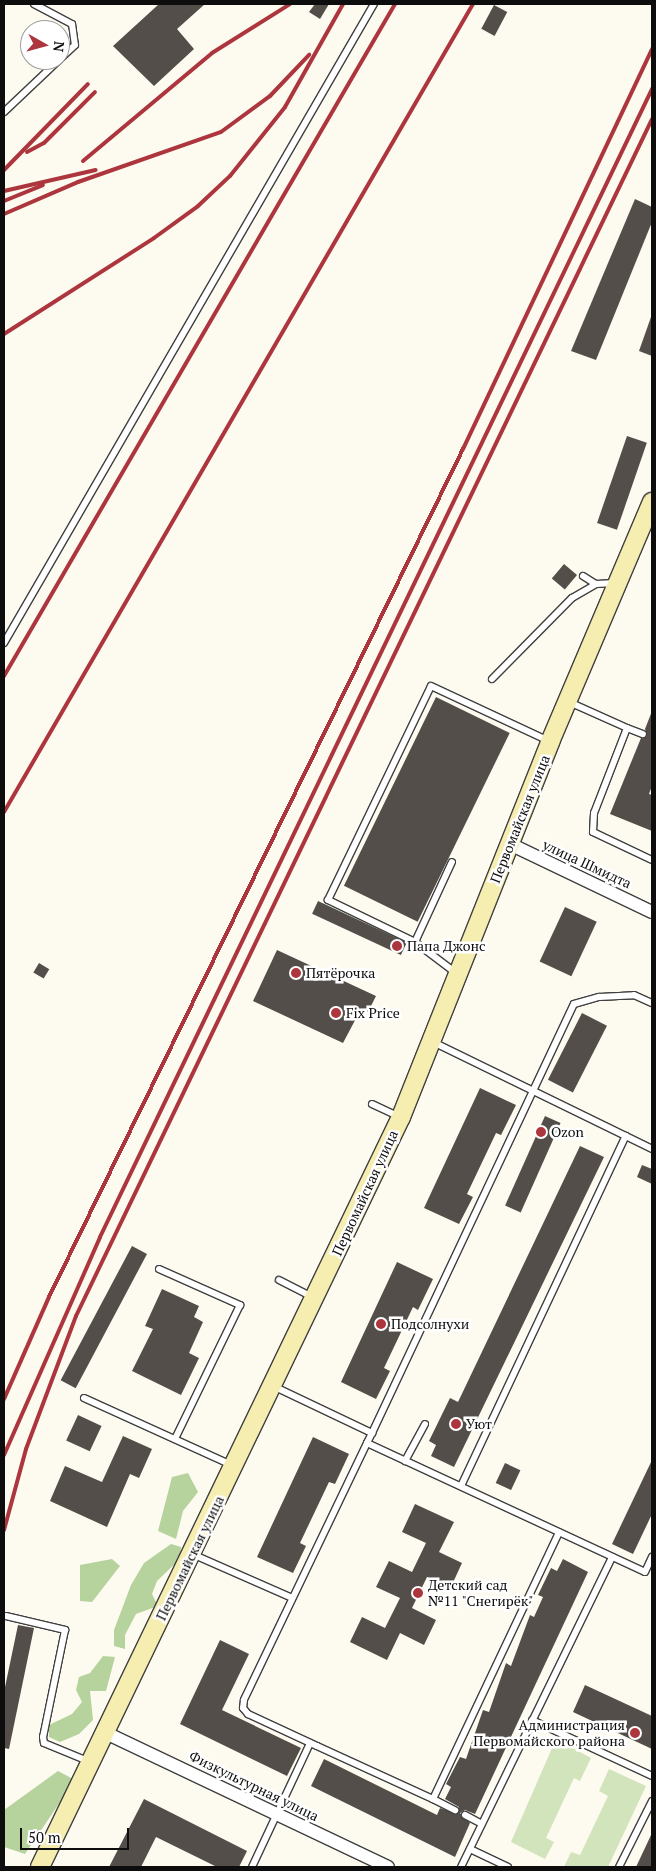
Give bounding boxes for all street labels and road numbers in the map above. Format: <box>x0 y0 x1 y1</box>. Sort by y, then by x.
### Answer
street label: Первомайская улица <box>487 753 553 885</box>
street label: улица Шмидта <box>540 836 634 892</box>
street label: Первомайская улица <box>329 1128 401 1258</box>
street label: Первомайская улица <box>153 1493 227 1623</box>
street label: Физкультурная улица <box>187 1747 321 1825</box>

